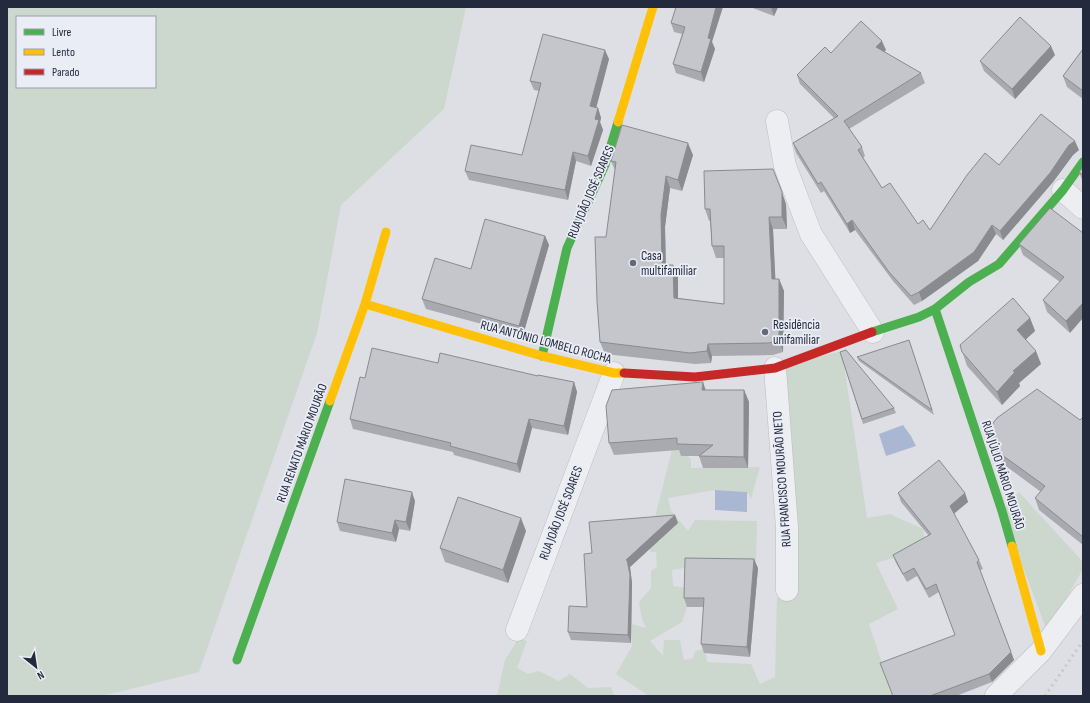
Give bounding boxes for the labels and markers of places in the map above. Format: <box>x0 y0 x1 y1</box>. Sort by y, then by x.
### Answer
place label: Casa multifamiliar <box>641 248 697 279</box>
marker: Casa multifamiliar <box>628 258 638 268</box>
place label: Residência unifamiliar <box>773 317 820 348</box>
marker: Residência unifamiliar <box>760 327 770 337</box>

